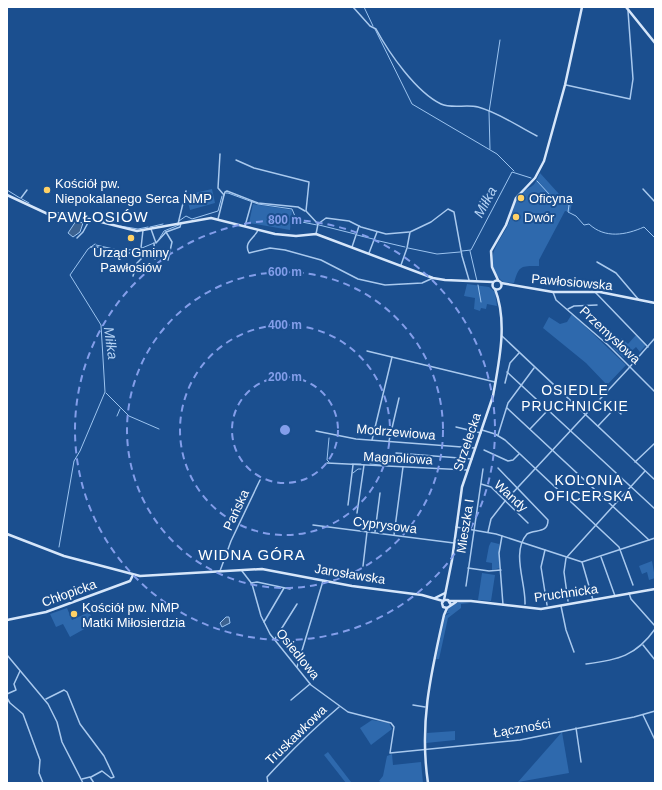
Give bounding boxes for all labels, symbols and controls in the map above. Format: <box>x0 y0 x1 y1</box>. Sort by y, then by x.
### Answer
place label: Kościół pw. Niepokalanego Serca NMP <box>55 176 212 206</box>
water label: Miłka <box>470 184 500 220</box>
marker: Kościół pw. Niepokalanego Serca NMP <box>42 185 52 195</box>
place label: Oficyna <box>529 191 574 206</box>
marker: Oficyna <box>516 193 526 203</box>
district label: PAWŁOSIÓW <box>47 208 149 225</box>
place label: Dwór <box>524 210 555 225</box>
marker: Dwór <box>511 212 521 222</box>
text: 800 m <box>268 213 302 227</box>
marker: Urząd Gminy Pawłosiów <box>126 233 136 243</box>
place label: Urząd Gminy Pawłosiów <box>93 245 169 275</box>
text: 600 m <box>268 265 302 279</box>
street label: Pawłosiowska <box>531 271 614 293</box>
street label: Przemysłowa <box>577 303 644 367</box>
text: 400 m <box>268 318 302 332</box>
water label: Miłka <box>101 326 121 360</box>
text: 200 m <box>268 370 302 384</box>
district label: OSIEDLE PRUCHNICKIE <box>521 382 629 414</box>
street label: Strzelecka <box>450 410 484 473</box>
street label: Modrzewiowa <box>356 421 437 443</box>
centre of rings <box>278 423 292 437</box>
street label: Magnoliowa <box>363 449 434 467</box>
district label: KOLONIA OFICERSKA <box>544 472 634 504</box>
street label: Wandy <box>491 477 531 515</box>
street label: Pańska <box>220 486 252 533</box>
street label: Mieszka I <box>453 498 477 554</box>
street label: Cyprysowa <box>352 514 419 536</box>
district label: WIDNA GÓRA <box>198 546 306 563</box>
street label: Jarosławska <box>314 561 387 587</box>
street label: Chłopicka <box>40 576 99 610</box>
street label: Pruchnicka <box>533 581 600 605</box>
place label: Kościół pw. NMP Matki Miłosierdzia <box>82 600 186 630</box>
marker: Kościół pw. NMP Matki Miłosierdzia <box>69 609 79 619</box>
street label: Osiedlowa <box>273 626 323 683</box>
street label: Truskawkowa <box>262 702 330 768</box>
street label: Łączności <box>492 716 552 740</box>

